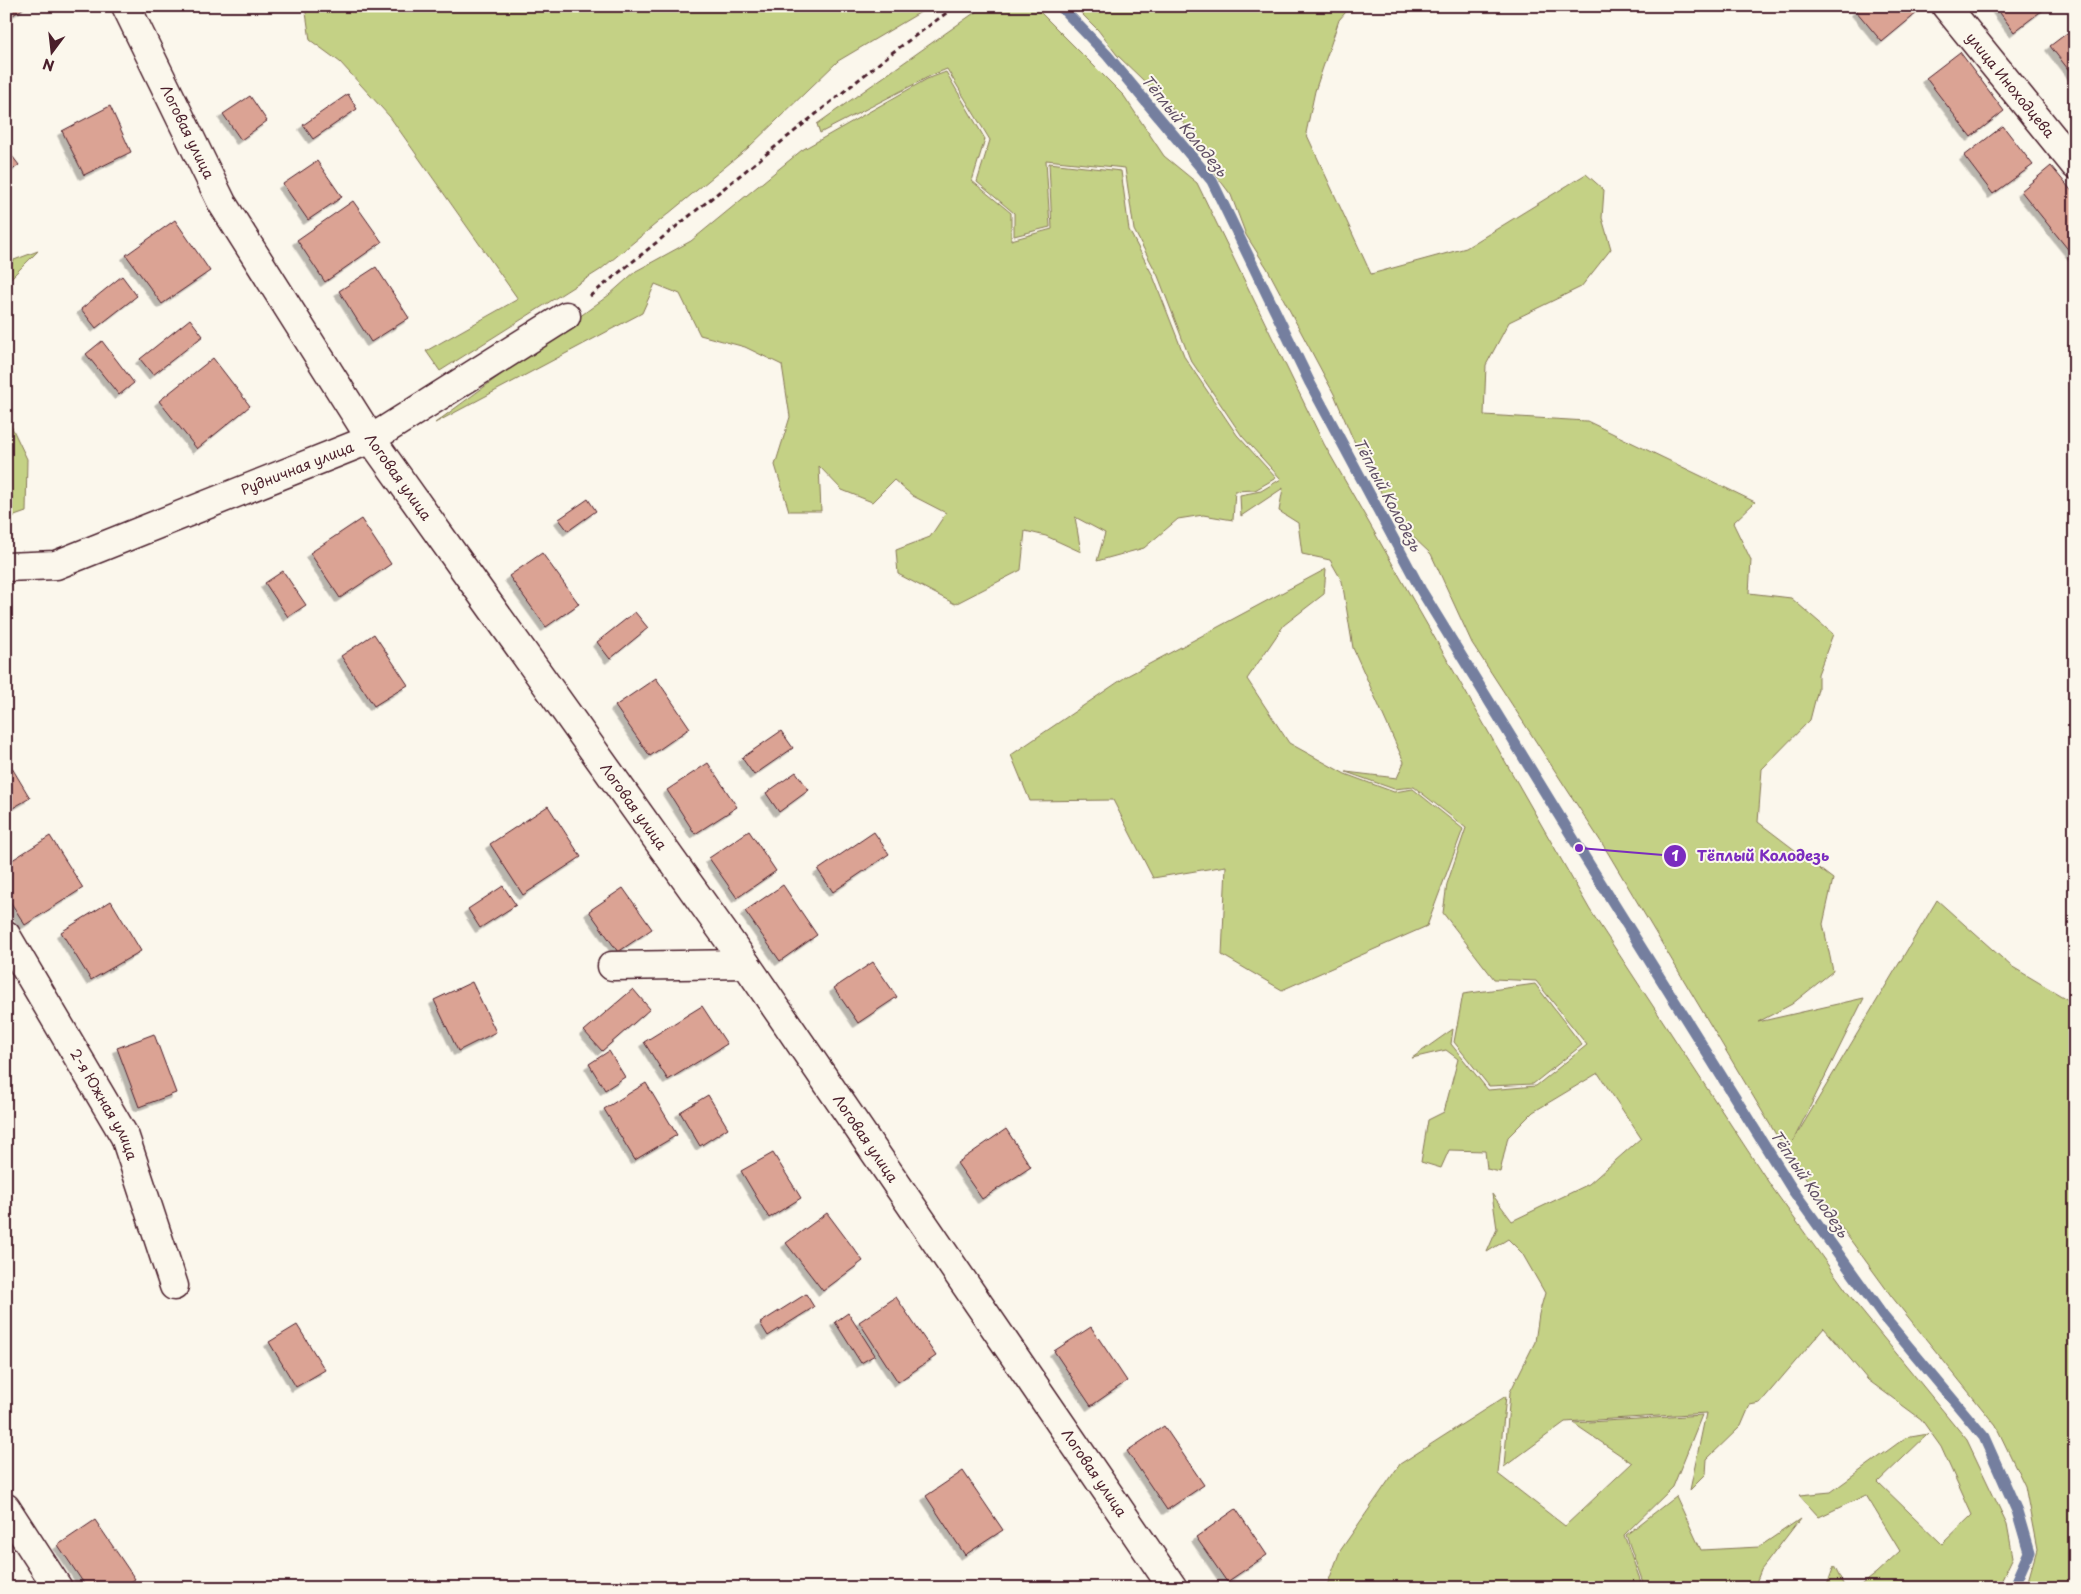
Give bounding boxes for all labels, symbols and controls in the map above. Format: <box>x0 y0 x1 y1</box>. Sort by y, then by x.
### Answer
north arrow <box>28 28 78 78</box>
street label: улица Иноходцева <box>1961 28 2060 142</box>
text: N <box>40 53 57 77</box>
water label: Тёплый Колодезь <box>1137 69 1235 182</box>
street label: Логовая улица <box>156 81 220 182</box>
street label: Логовая улица <box>360 429 437 525</box>
water label: Тёплый Колодезь <box>1349 433 1429 556</box>
street label: Рудничная улица <box>238 436 357 500</box>
street label: Логовая улица <box>596 758 672 854</box>
callout: Тёплый Колодезь <box>1662 841 1839 871</box>
text: 1 <box>1671 843 1679 866</box>
text: Тёплый Колодезь <box>1697 843 1829 866</box>
street label: 2-я Южная улица <box>65 1045 143 1163</box>
street label: Логовая улица <box>828 1090 904 1187</box>
water label: Тёплый Колодезь <box>1766 1125 1856 1243</box>
street label: Логовая улица <box>1057 1424 1132 1521</box>

